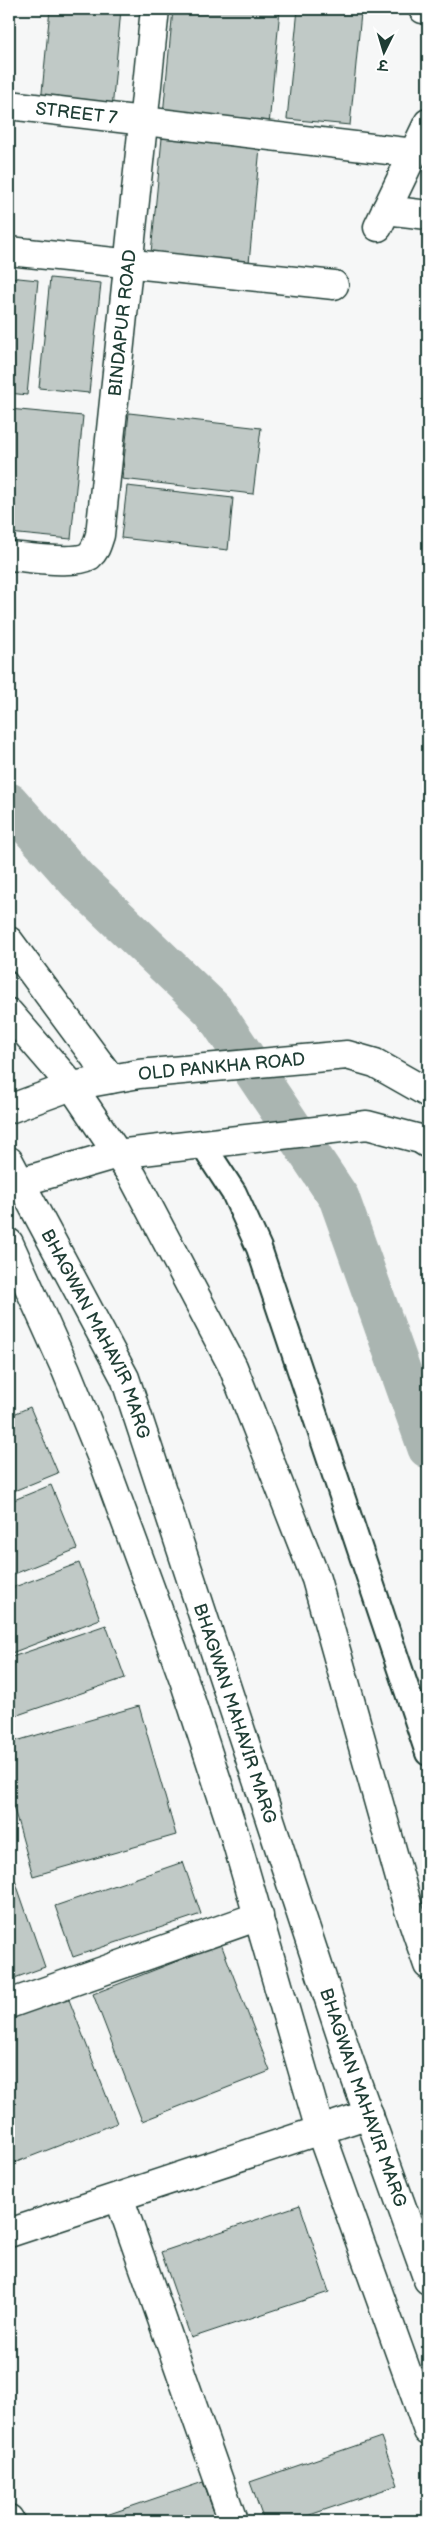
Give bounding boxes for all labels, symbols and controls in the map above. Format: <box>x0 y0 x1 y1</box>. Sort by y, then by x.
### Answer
north arrow <box>360 28 410 78</box>
text: उ <box>376 55 390 74</box>
street label: STREET 7 <box>34 98 119 129</box>
street label: BINDAPUR ROAD <box>105 249 141 397</box>
street label: OLD PANKHA ROAD <box>137 1049 306 1085</box>
street label: BHAGWAN MAHAVIR MARG <box>36 1226 154 1441</box>
street label: BHAGWAN MAHAVIR MARG <box>189 1601 281 1826</box>
street label: BHAGWAN MAHAVIR MARG <box>315 1986 411 2210</box>

